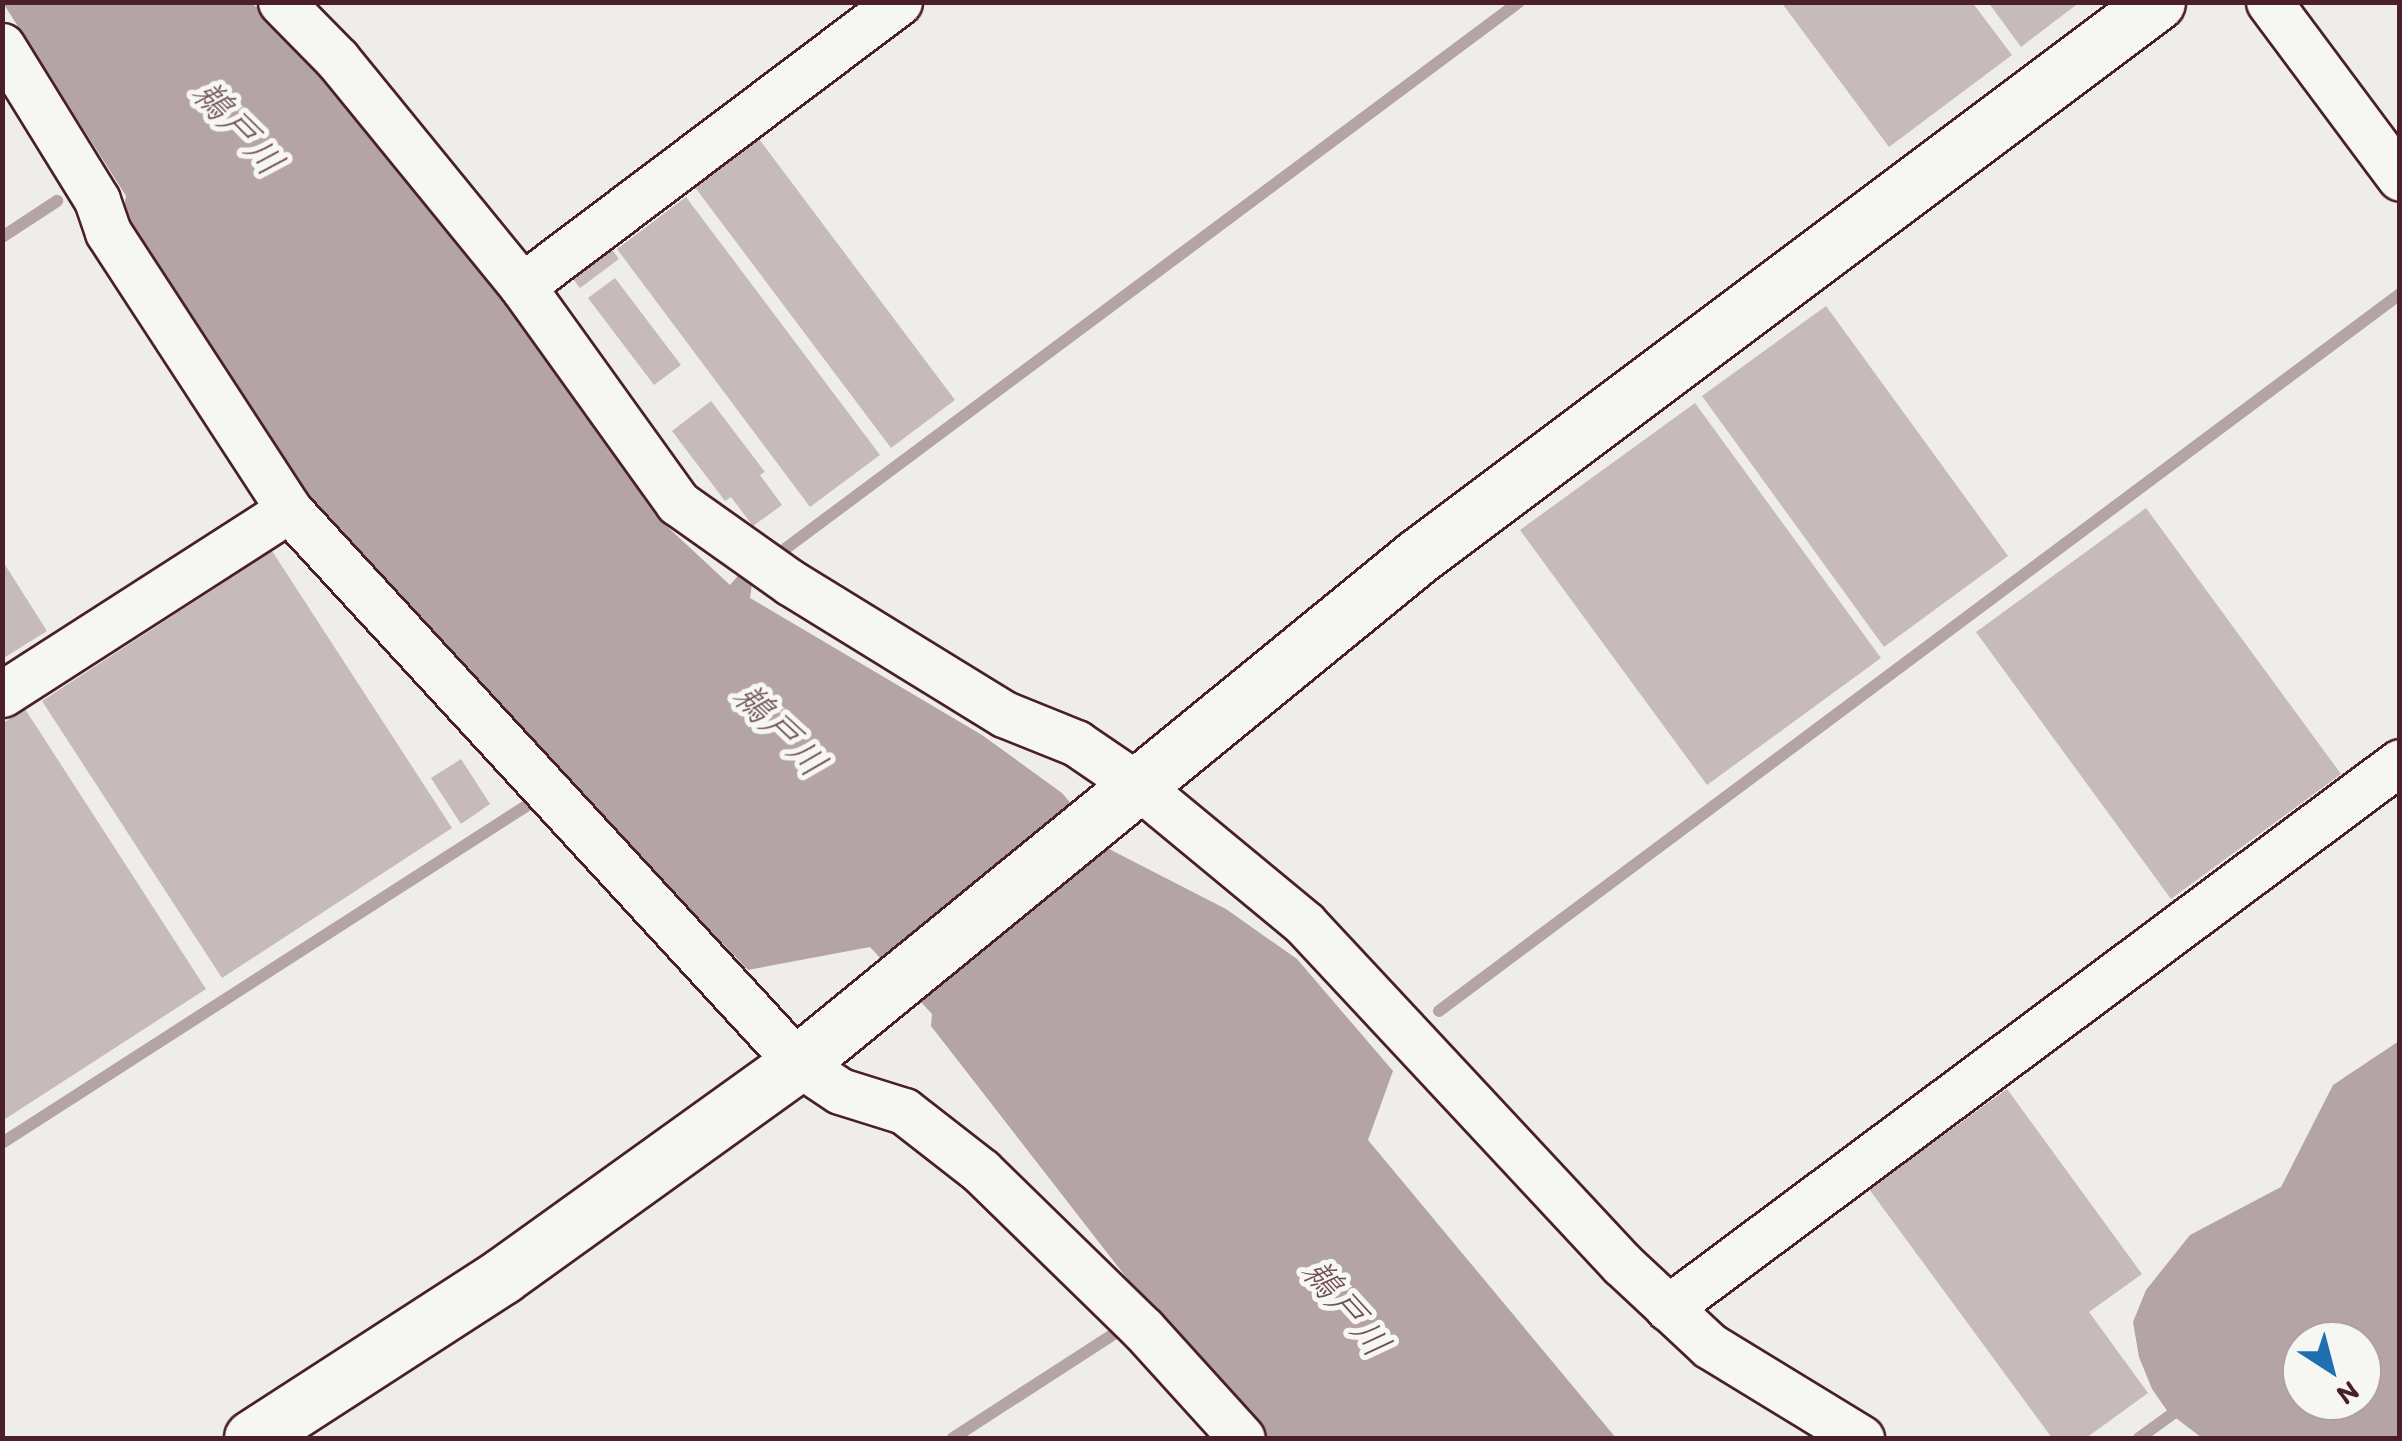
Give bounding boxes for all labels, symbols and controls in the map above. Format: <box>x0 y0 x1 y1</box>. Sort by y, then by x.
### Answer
water label: 鵜戸川 <box>183 70 293 186</box>
water label: 鵜戸川 <box>724 673 836 787</box>
water label: 鵜戸川 <box>1292 1249 1400 1367</box>
north arrow <box>2282 1321 2382 1421</box>
text: N <box>2331 1374 2366 1413</box>

